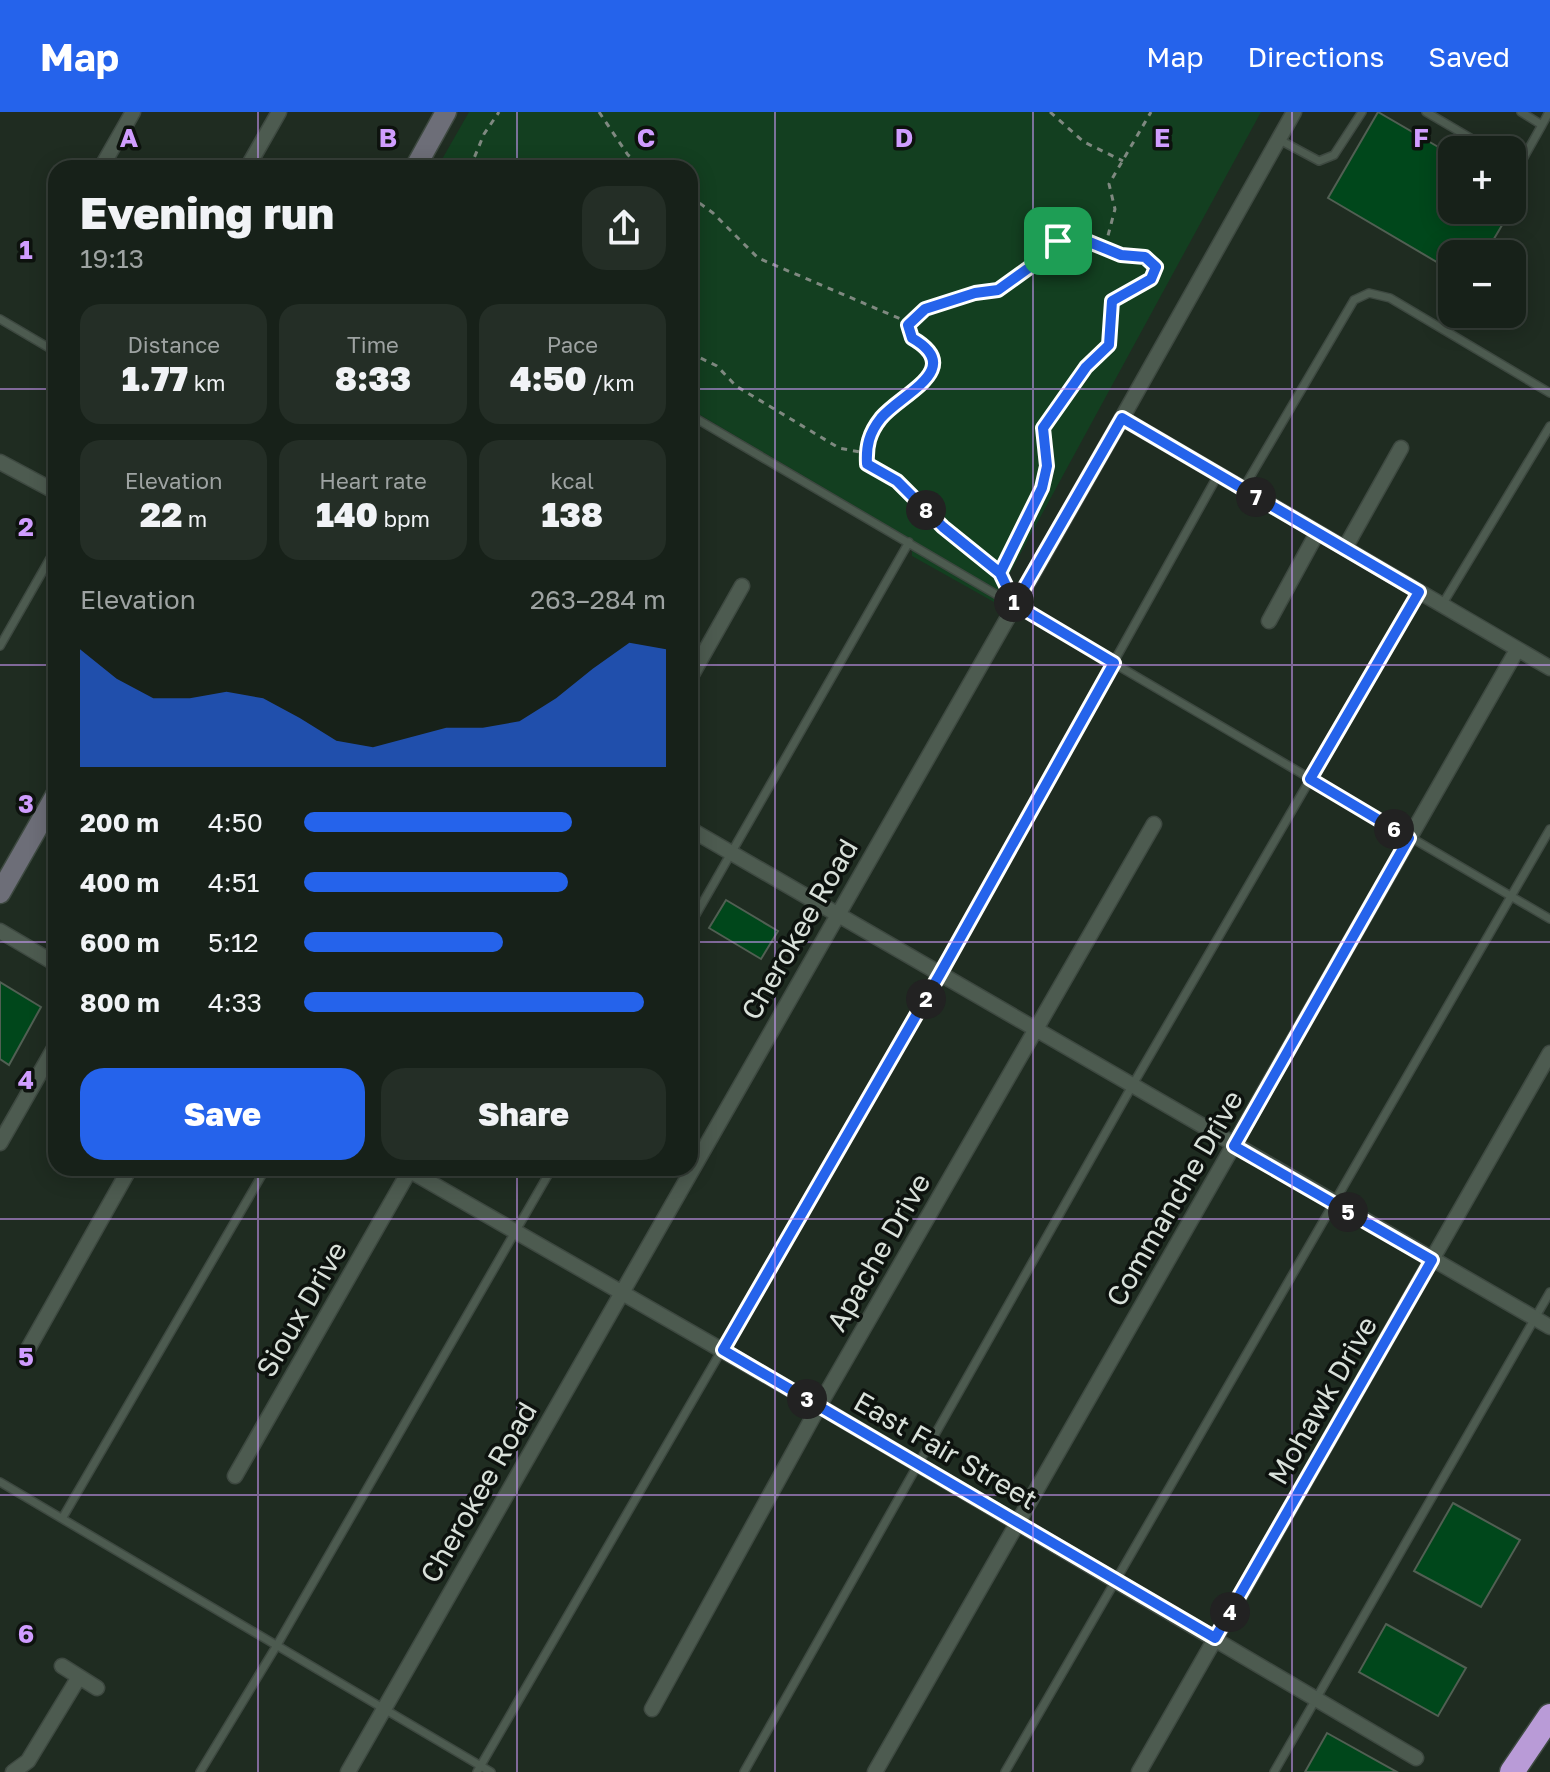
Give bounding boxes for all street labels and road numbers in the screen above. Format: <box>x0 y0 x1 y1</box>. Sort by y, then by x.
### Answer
street label: Cherokee Road <box>734 833 864 1025</box>
street label: Commanche Drive <box>1099 1084 1249 1312</box>
street label: Apache Drive <box>819 1167 937 1337</box>
street label: Sioux Drive <box>249 1235 353 1383</box>
street label: Mohawk Drive <box>1261 1310 1383 1490</box>
street label: East Fair Street <box>849 1384 1043 1516</box>
street label: Cherokee Road <box>413 1396 543 1588</box>

